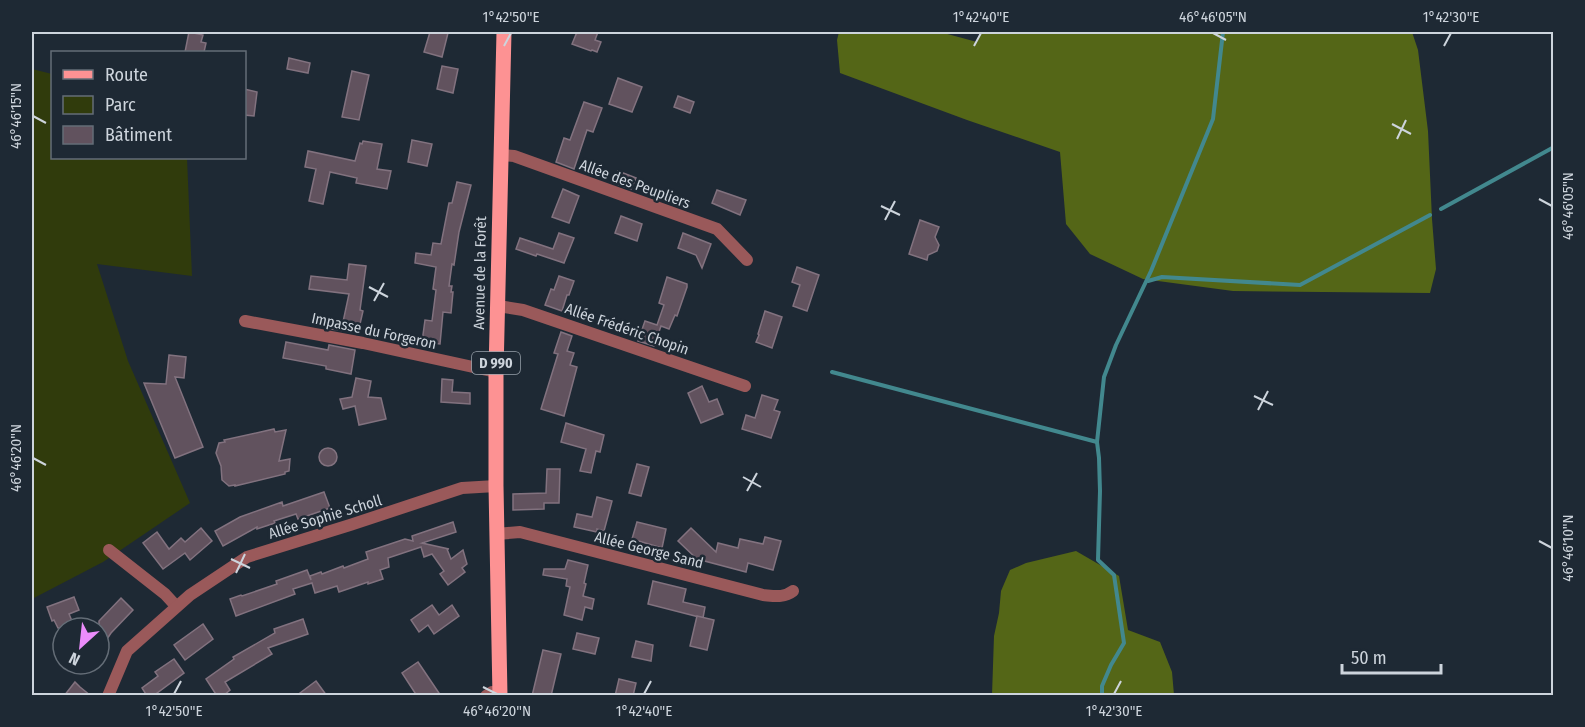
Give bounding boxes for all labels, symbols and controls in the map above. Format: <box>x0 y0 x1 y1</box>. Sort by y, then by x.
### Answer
text: 1°42'50"E <box>483 8 539 26</box>
text: 1°42'40"E <box>953 8 1009 26</box>
text: 46°46'05"N <box>1179 8 1247 26</box>
text: 1°42'30"E <box>1423 8 1479 26</box>
legend <box>51 51 246 159</box>
text: Route <box>105 64 148 86</box>
text: 46°46'15"N <box>7 83 25 149</box>
text: Parc <box>105 94 136 116</box>
text: Bâtiment <box>105 124 172 146</box>
street label: Allée des Peupliers <box>577 156 693 212</box>
text: 46°46'05"N <box>1559 172 1577 240</box>
street label: Avenue de la Forêt <box>470 216 490 330</box>
street label: Allée Frédéric Chopin <box>563 299 691 359</box>
street label: Impasse du Forgeron <box>310 309 438 353</box>
road number: D 990 <box>472 352 520 374</box>
text: 46°46'20"N <box>7 424 25 492</box>
street label: Allée Sophie Scholl <box>266 491 384 543</box>
text: 46°46'10"N <box>1559 514 1577 582</box>
street label: Allée George Sand <box>593 528 705 572</box>
north arrow <box>51 616 111 676</box>
scale bar <box>1342 637 1441 675</box>
text: 50 m <box>1351 647 1387 669</box>
text: N <box>66 648 83 670</box>
text: 1°42'50"E <box>146 702 202 720</box>
text: 46°46'20"N <box>463 702 531 720</box>
text: 1°42'40"E <box>616 702 672 720</box>
text: 1°42'30"E <box>1086 702 1142 720</box>

